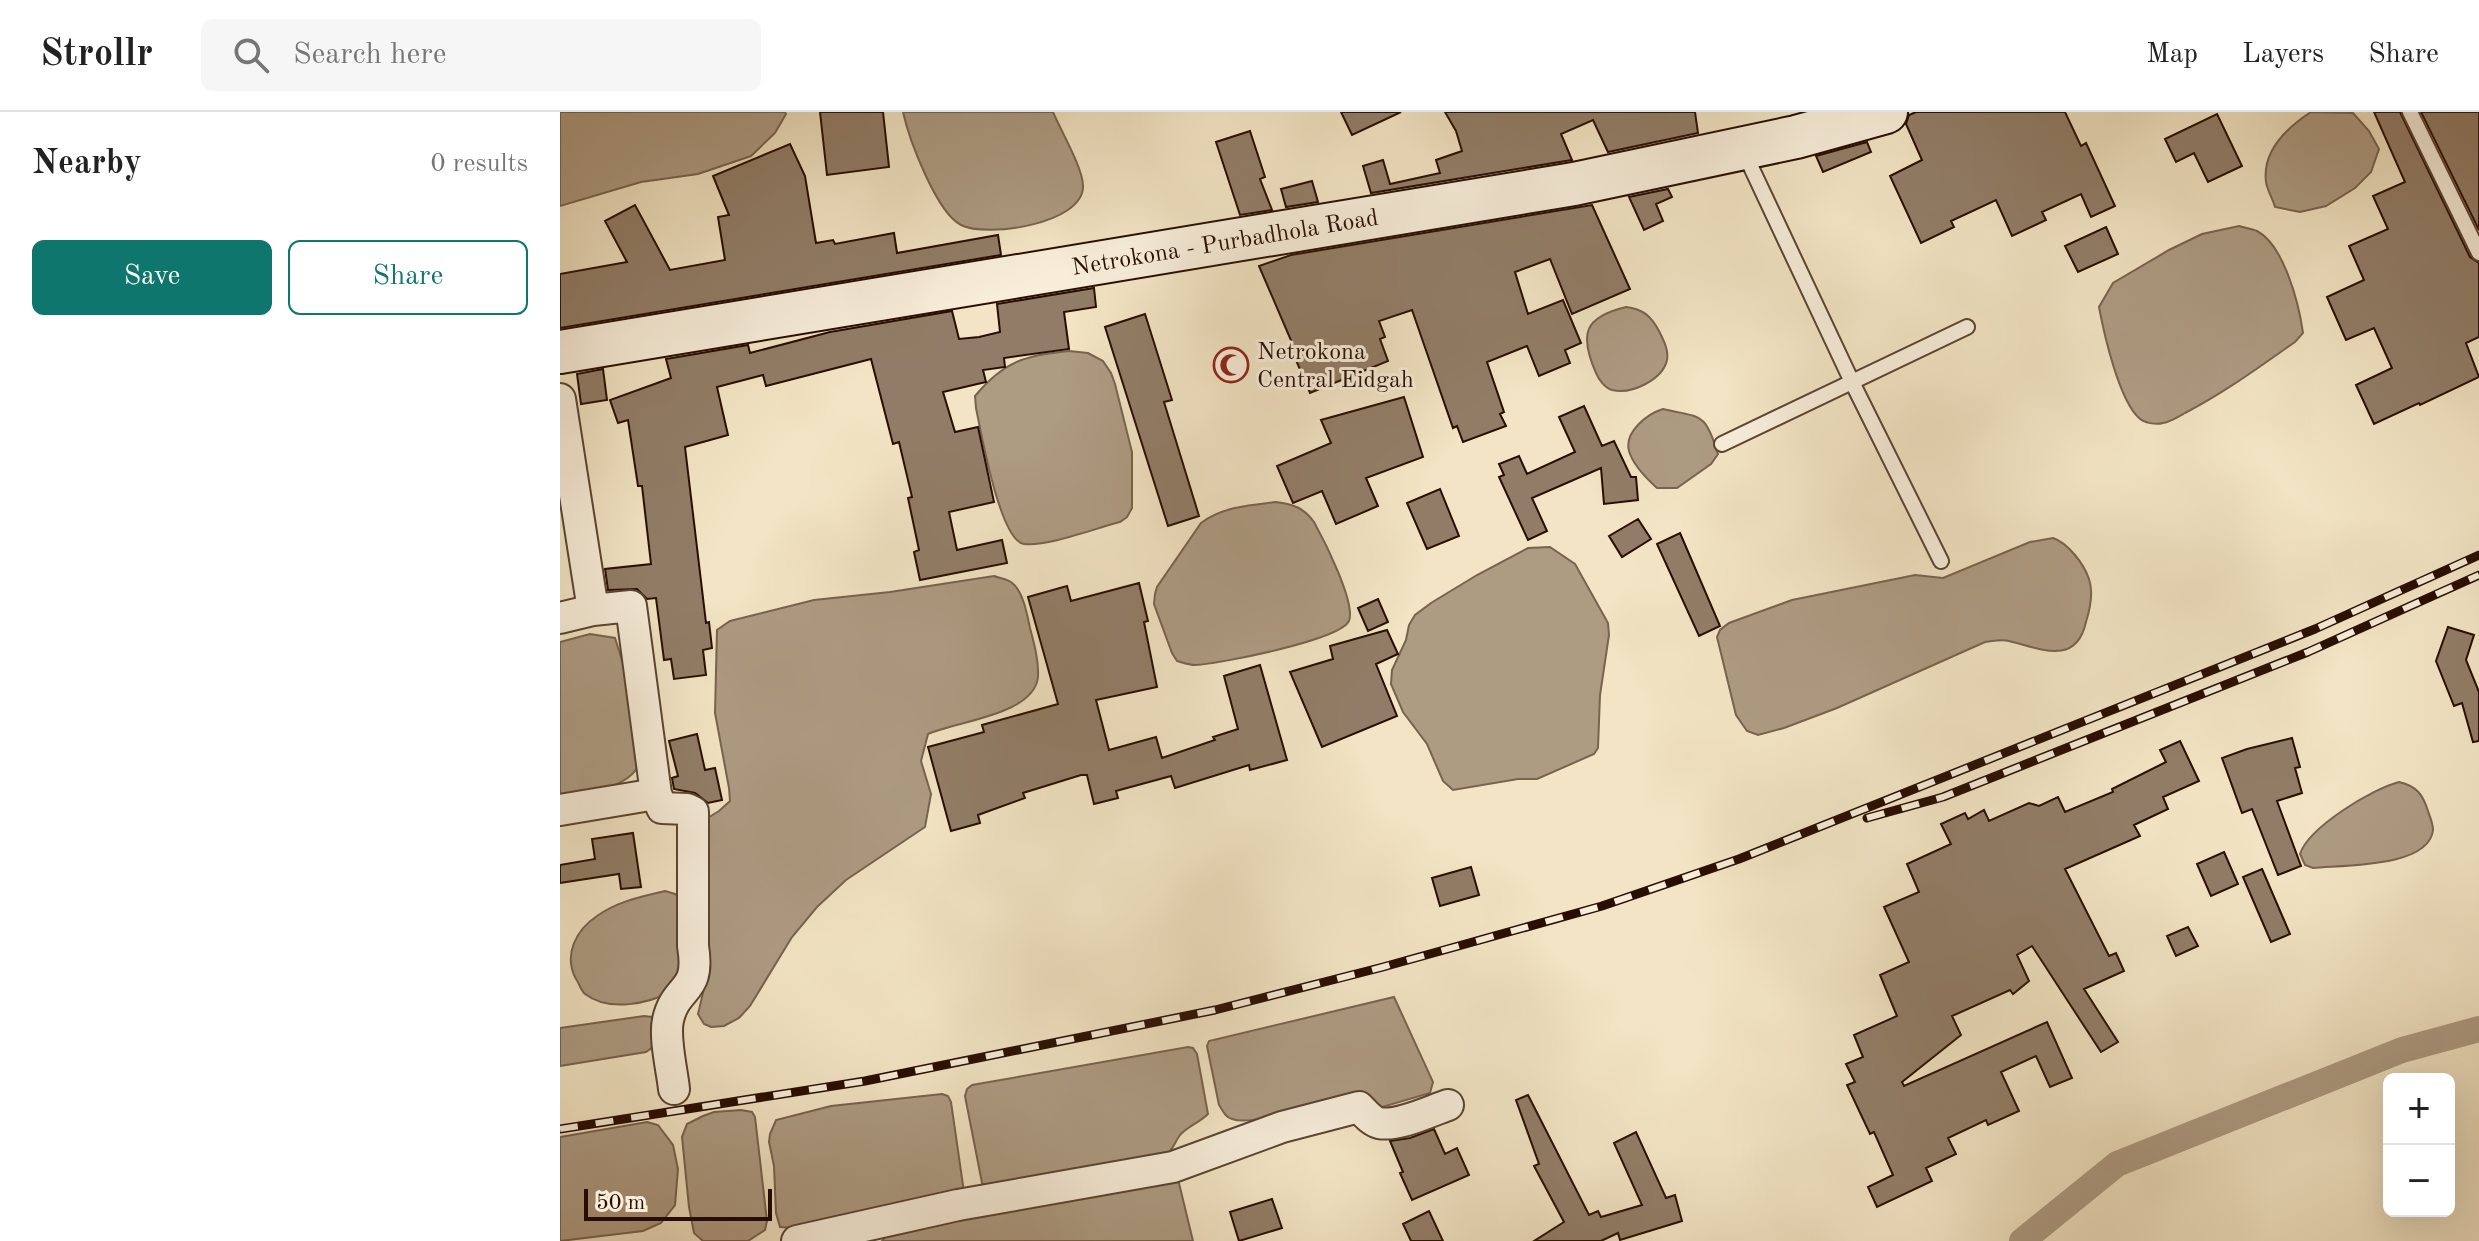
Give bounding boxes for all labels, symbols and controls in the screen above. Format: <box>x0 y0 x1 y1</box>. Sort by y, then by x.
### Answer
search box <box>201 19 761 91</box>
icon: search <box>229 33 273 77</box>
text: Strollr <box>40 36 153 74</box>
text: Search here <box>293 40 446 70</box>
text: Map <box>2146 41 2198 69</box>
text: Layers <box>2242 41 2324 69</box>
text: Share <box>2368 41 2439 69</box>
text: Nearby <box>32 147 142 181</box>
text: 0 results <box>430 151 528 177</box>
street label: Netrokona - Purbadhola Road <box>1070 207 1380 281</box>
button: Save <box>32 240 272 315</box>
button: Share <box>288 240 528 315</box>
place label: Netrokona Central Eidgah <box>1257 341 1414 393</box>
mosque icon: Netrokona Central Eidgah <box>1212 346 1250 384</box>
map controls <box>2383 1073 2455 1217</box>
button: + <box>2383 1073 2455 1145</box>
button: − <box>2383 1145 2455 1217</box>
scale bar <box>584 1185 772 1221</box>
text: 50 m <box>596 1192 645 1214</box>

